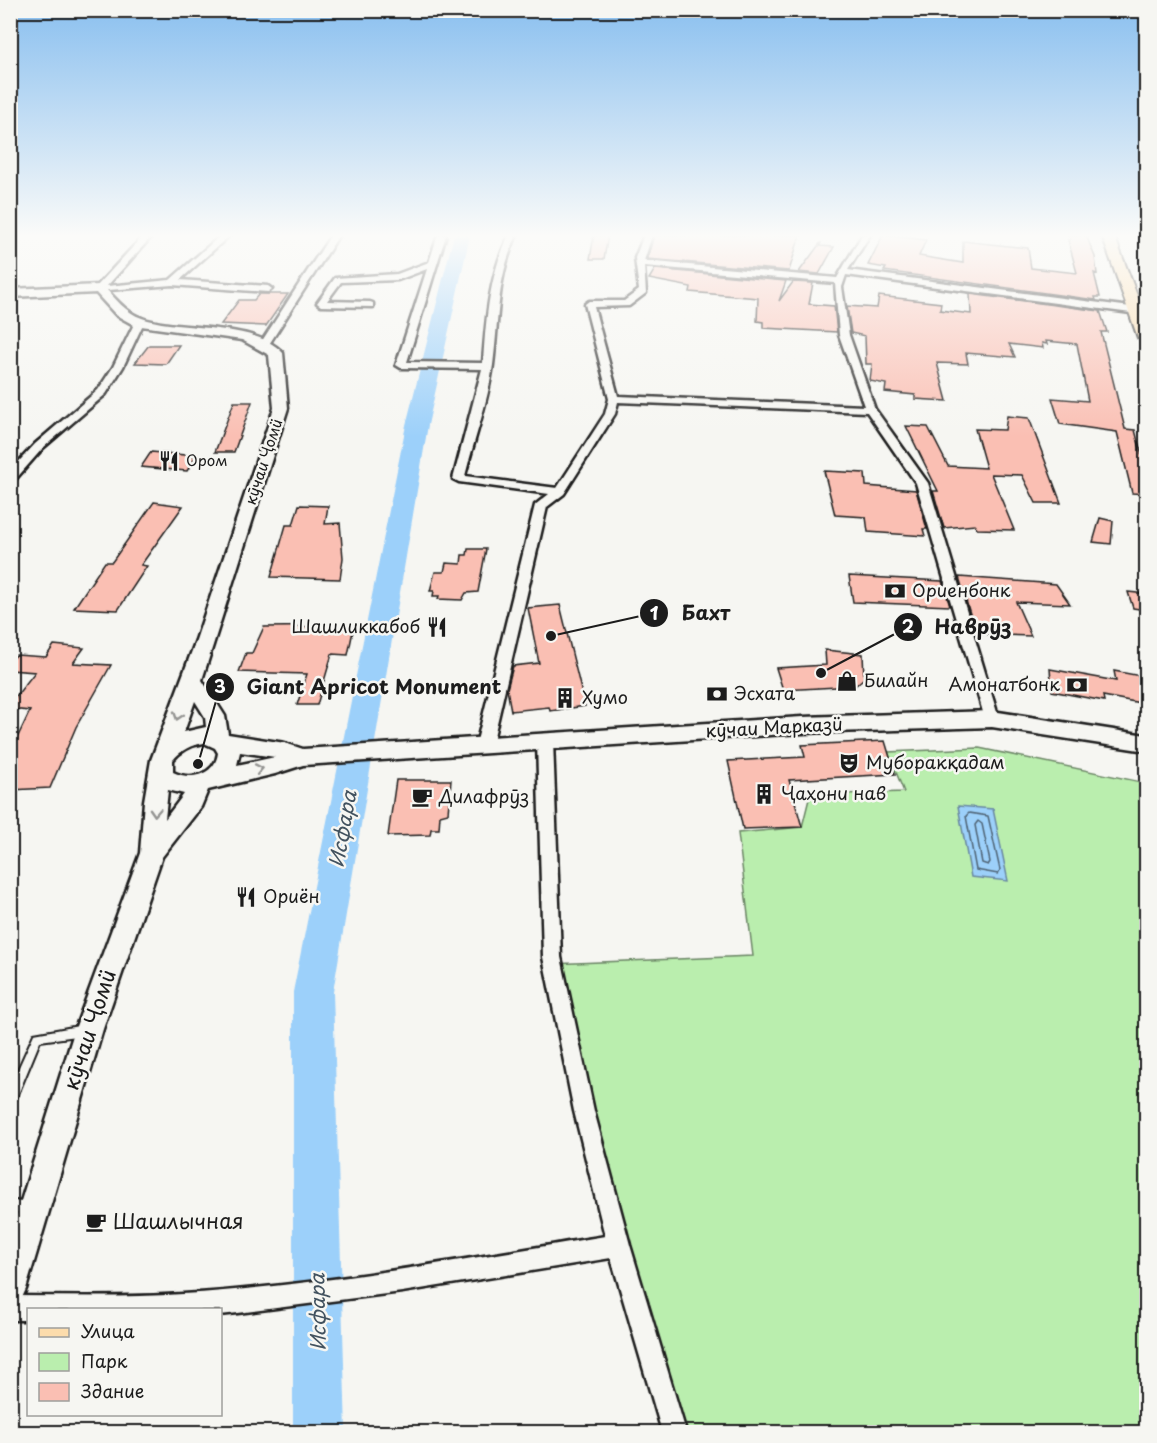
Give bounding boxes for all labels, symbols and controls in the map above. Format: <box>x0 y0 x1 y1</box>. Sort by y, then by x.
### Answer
street label: кӯчаи Ҷомӣ <box>238 415 287 508</box>
place label: Ором <box>186 448 228 471</box>
restaurant icon: Ором <box>157 449 181 473</box>
place label: Ориенбонк <box>912 576 1011 603</box>
bank icon: Ориенбонк <box>883 579 907 603</box>
callout: Бахт <box>639 594 742 632</box>
text: Бахт <box>682 597 731 627</box>
text: 1 <box>650 599 659 626</box>
callout: Наврӯз <box>893 608 1024 646</box>
text: Наврӯз <box>935 611 1012 641</box>
place label: Шашликкабоб <box>292 612 420 639</box>
text: 2 <box>902 612 915 639</box>
restaurant icon: Шашликкабоб <box>425 615 449 639</box>
place label: Билайн <box>864 666 928 693</box>
callout: Giant Apricot Monument <box>205 668 513 706</box>
shop icon: Билайн <box>835 669 859 693</box>
place label: Амонатбонк <box>948 670 1060 697</box>
text: Giant Apricot Monument <box>247 671 502 701</box>
text: 3 <box>214 672 226 699</box>
bank icon: Амонатбонк <box>1065 673 1089 697</box>
place label: Эсхата <box>734 679 796 706</box>
bank icon: Эсхата <box>705 682 729 706</box>
place label: Хумо <box>582 683 628 710</box>
building icon: Хумо <box>553 686 577 710</box>
street label: кӯчаи Марказӣ <box>705 709 843 744</box>
one-way arrow <box>173 710 186 721</box>
place label: Муборакқадам <box>866 748 1005 775</box>
theatre icon: Муборакқадам <box>837 751 861 775</box>
one-way arrow <box>254 763 264 776</box>
place label: Ҷаҳони нав <box>781 779 886 806</box>
place label: Дилафрӯз <box>438 782 529 809</box>
building icon: Ҷаҳони нав <box>752 782 776 806</box>
cafe icon: Дилафрӯз <box>410 785 434 809</box>
water label: Исфара <box>321 787 364 870</box>
one-way arrow <box>148 807 161 816</box>
place label: Ориён <box>263 882 320 909</box>
restaurant icon: Ориён <box>234 885 258 909</box>
street label: кӯчаи Ҷомӣ <box>54 965 123 1094</box>
place label: Шашлычная <box>113 1204 244 1236</box>
cafe icon: Шашлычная <box>84 1210 108 1234</box>
water label: Исфара <box>301 1272 333 1351</box>
legend <box>27 1308 222 1416</box>
text: Улица <box>81 1317 135 1344</box>
text: Парк <box>81 1347 128 1374</box>
text: Здание <box>81 1377 144 1404</box>

